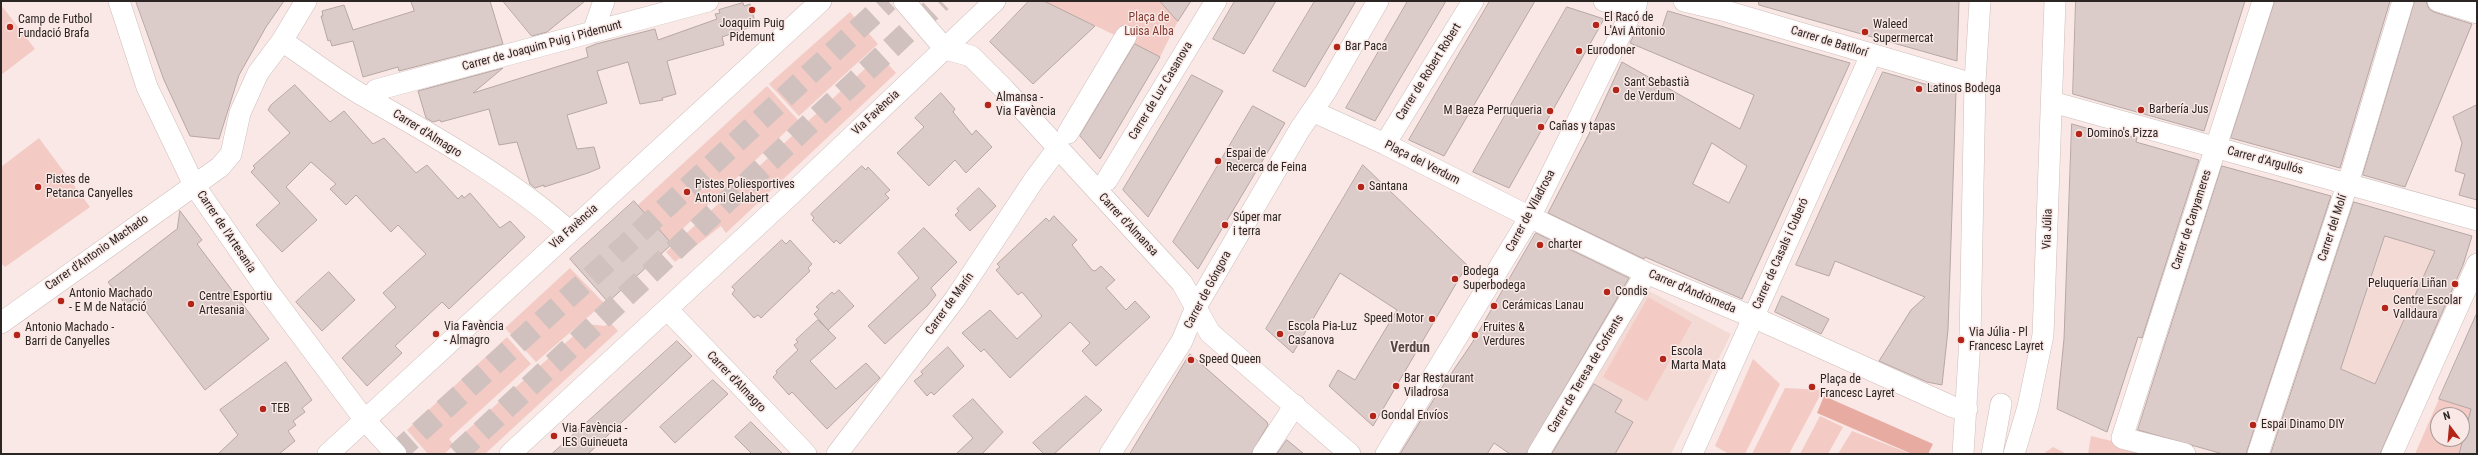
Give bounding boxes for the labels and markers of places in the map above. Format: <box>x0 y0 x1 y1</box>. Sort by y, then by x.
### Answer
marker: Joaquim Puig Pidemunt <box>747 5 757 15</box>
place label: El Racó de L'Avi Antonio <box>1604 11 1665 39</box>
place label: Camp de Futbol Fundació Brafa <box>18 13 92 41</box>
place label: Joaquim Puig Pidemunt <box>719 17 785 45</box>
place label: Waleed Supermercat <box>1873 18 1933 46</box>
marker: El Racó de L'Avi Antonio <box>1591 20 1601 30</box>
marker: Camp de Futbol Fundació Brafa <box>5 22 15 32</box>
marker: Waleed Supermercat <box>1860 27 1870 37</box>
place label: Bar Paca <box>1345 40 1387 54</box>
marker: Bar Paca <box>1332 42 1342 52</box>
place label: Eurodoner <box>1587 44 1635 58</box>
marker: Eurodoner <box>1574 46 1584 56</box>
place label: Sant Sebastià de Verdum <box>1624 76 1689 104</box>
place label: Latinos Bodega <box>1927 82 2001 96</box>
marker: Latinos Bodega <box>1914 84 1924 94</box>
marker: Sant Sebastià de Verdum <box>1611 85 1621 95</box>
place label: Almansa - Via Favència <box>996 91 1056 119</box>
marker: Almansa - Via Favència <box>983 100 993 110</box>
place label: Barbería Jus <box>2149 103 2209 117</box>
place label: M Baeza Perruqueria <box>1444 104 1542 118</box>
marker: Barbería Jus <box>2136 105 2146 115</box>
marker: M Baeza Perruqueria <box>1545 106 1555 116</box>
place label: Cañas y tapas <box>1549 120 1616 134</box>
marker: Cañas y tapas <box>1536 122 1546 132</box>
place label: Domino's Pizza <box>2087 127 2158 141</box>
marker: Domino's Pizza <box>2074 129 2084 139</box>
place label: Espai de Recerca de Feina <box>1226 147 1307 175</box>
marker: Espai de Recerca de Feina <box>1213 156 1223 166</box>
place label: Pistes de Petanca Canyelles <box>46 173 133 201</box>
place label: Pistes Poliesportives Antoni Gelabert <box>695 178 795 206</box>
place label: Santana <box>1369 180 1408 194</box>
marker: Pistes de Petanca Canyelles <box>33 182 43 192</box>
marker: Santana <box>1356 182 1366 192</box>
marker: Pistes Poliesportives Antoni Gelabert <box>682 187 692 197</box>
place label: Súper mar i terra <box>1233 211 1281 239</box>
marker: Súper mar i terra <box>1220 220 1230 230</box>
place label: charter <box>1548 238 1582 252</box>
marker: charter <box>1535 240 1545 250</box>
place label: Bodega Superbodega <box>1463 265 1525 293</box>
marker: Bodega Superbodega <box>1450 274 1460 284</box>
place label: Peluquería Liñan <box>2368 277 2447 291</box>
marker: Peluquería Liñan <box>2450 279 2460 289</box>
place label: Condis <box>1615 285 1648 299</box>
place label: Antonio Machado - E M de Natació <box>69 287 152 315</box>
marker: Condis <box>1602 287 1612 297</box>
place label: Centre Esportiu Artesania <box>199 290 272 318</box>
place label: Centre Escolar Valldaura <box>2393 294 2462 322</box>
marker: Antonio Machado - E M de Natació <box>56 296 66 306</box>
marker: Centre Esportiu Artesania <box>186 299 196 309</box>
place label: Cerámicas Lanau <box>1502 299 1584 313</box>
marker: Cerámicas Lanau <box>1489 301 1499 311</box>
marker: Centre Escolar Valldaura <box>2380 303 2390 313</box>
place label: Speed Motor <box>1364 312 1424 326</box>
marker: Speed Motor <box>1427 314 1437 324</box>
place label: Via Favència - Almagro <box>444 320 504 348</box>
place label: Escola Pia-Luz Casanova <box>1288 320 1357 348</box>
place label: Antonio Machado - Barri de Canyelles <box>25 321 114 349</box>
place label: Fruites & Verdures <box>1483 321 1525 349</box>
place label: Via Júlia - Pl Francesc Layret <box>1969 326 2044 354</box>
marker: Via Favència - Almagro <box>431 329 441 339</box>
marker: Escola Pia-Luz Casanova <box>1275 329 1285 339</box>
marker: Antonio Machado - Barri de Canyelles <box>12 330 22 340</box>
marker: Fruites & Verdures <box>1470 330 1480 340</box>
marker: Via Júlia - Pl Francesc Layret <box>1956 335 1966 345</box>
place label: Escola Marta Mata <box>1671 345 1726 373</box>
place label: Speed Queen <box>1199 353 1261 367</box>
marker: Escola Marta Mata <box>1658 354 1668 364</box>
marker: Speed Queen <box>1186 355 1196 365</box>
place label: Bar Restaurant Viladrosa <box>1404 372 1474 400</box>
place label: Plaça de Francesc Layret <box>1820 373 1895 401</box>
marker: Bar Restaurant Viladrosa <box>1391 381 1401 391</box>
marker: Plaça de Francesc Layret <box>1807 382 1817 392</box>
place label: TEB <box>271 402 290 416</box>
marker: TEB <box>258 404 268 414</box>
place label: Gondal Envíos <box>1381 409 1448 423</box>
marker: Gondal Envíos <box>1368 411 1378 421</box>
place label: Espai Dinamo DIY <box>2261 418 2345 432</box>
marker: Espai Dinamo DIY <box>2248 420 2258 430</box>
place label: Via Favència - IES Guineueta <box>562 422 628 450</box>
marker: Via Favència - IES Guineueta <box>549 431 559 441</box>

